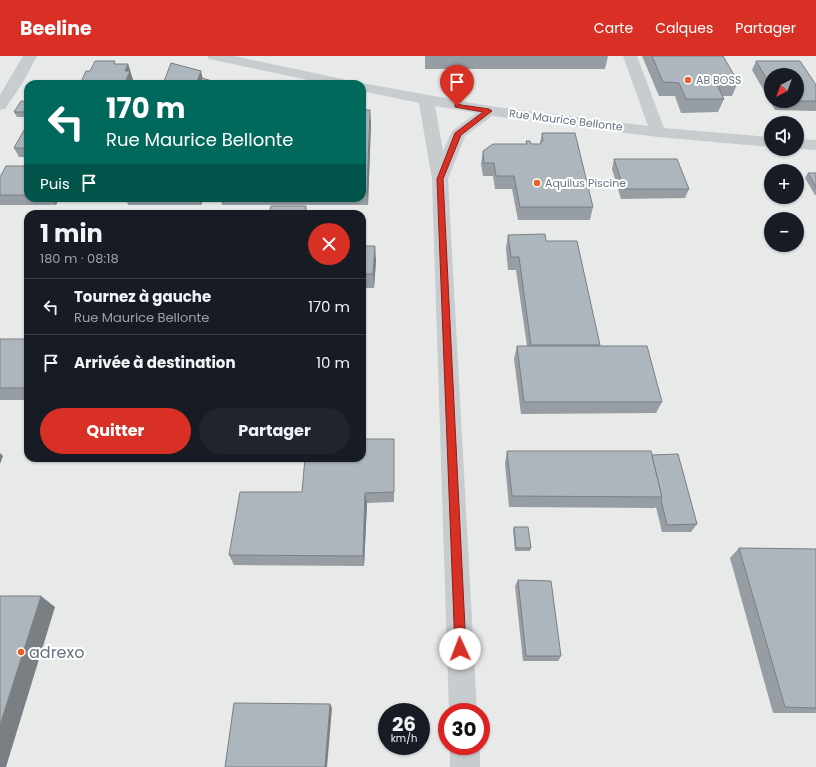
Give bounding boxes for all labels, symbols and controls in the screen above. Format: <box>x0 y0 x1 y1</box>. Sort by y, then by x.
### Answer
text: Beeline <box>20 15 92 42</box>
text: Carte <box>594 18 633 38</box>
text: Calques <box>655 18 713 38</box>
text: Partager <box>735 18 796 38</box>
pin <box>440 65 474 106</box>
north arrow <box>764 68 804 108</box>
map controls <box>764 68 804 252</box>
icon: arrive <box>446 71 468 93</box>
place label: AB BOSS <box>696 72 741 88</box>
marker: AB BOSS <box>683 75 693 85</box>
text: 170 m <box>106 89 185 128</box>
icon: left <box>40 96 92 148</box>
street label: Rue Maurice Bellonte <box>508 105 624 135</box>
button: sound <box>764 116 804 156</box>
text: Rue Maurice Bellonte <box>106 127 293 152</box>
button: + <box>764 164 804 204</box>
icon: arrive <box>78 172 100 194</box>
text: Puis <box>40 173 70 194</box>
place label: Aquilus Piscine <box>545 175 626 191</box>
marker: Aquilus Piscine <box>532 178 542 188</box>
button: − <box>764 212 804 252</box>
text: 1 min <box>40 217 103 250</box>
button: close <box>308 223 350 265</box>
text: 180 m · 08:18 <box>40 249 119 268</box>
text: Tournez à gauche <box>74 286 211 307</box>
icon: left <box>40 296 62 318</box>
text: 170 m <box>308 296 350 317</box>
text: Rue Maurice Bellonte <box>74 308 209 327</box>
icon: arrive <box>40 352 62 374</box>
text: Arrivée à destination <box>74 352 236 373</box>
text: 10 m <box>316 352 350 373</box>
button: Quitter <box>40 408 191 454</box>
button: Partager <box>199 408 350 454</box>
position arrow <box>439 628 481 670</box>
place label: adrexo <box>29 641 84 664</box>
marker: adrexo <box>16 647 26 657</box>
speed limit sign: 30 <box>438 703 490 755</box>
text: 26 <box>392 710 416 738</box>
text: km/h <box>391 731 417 746</box>

